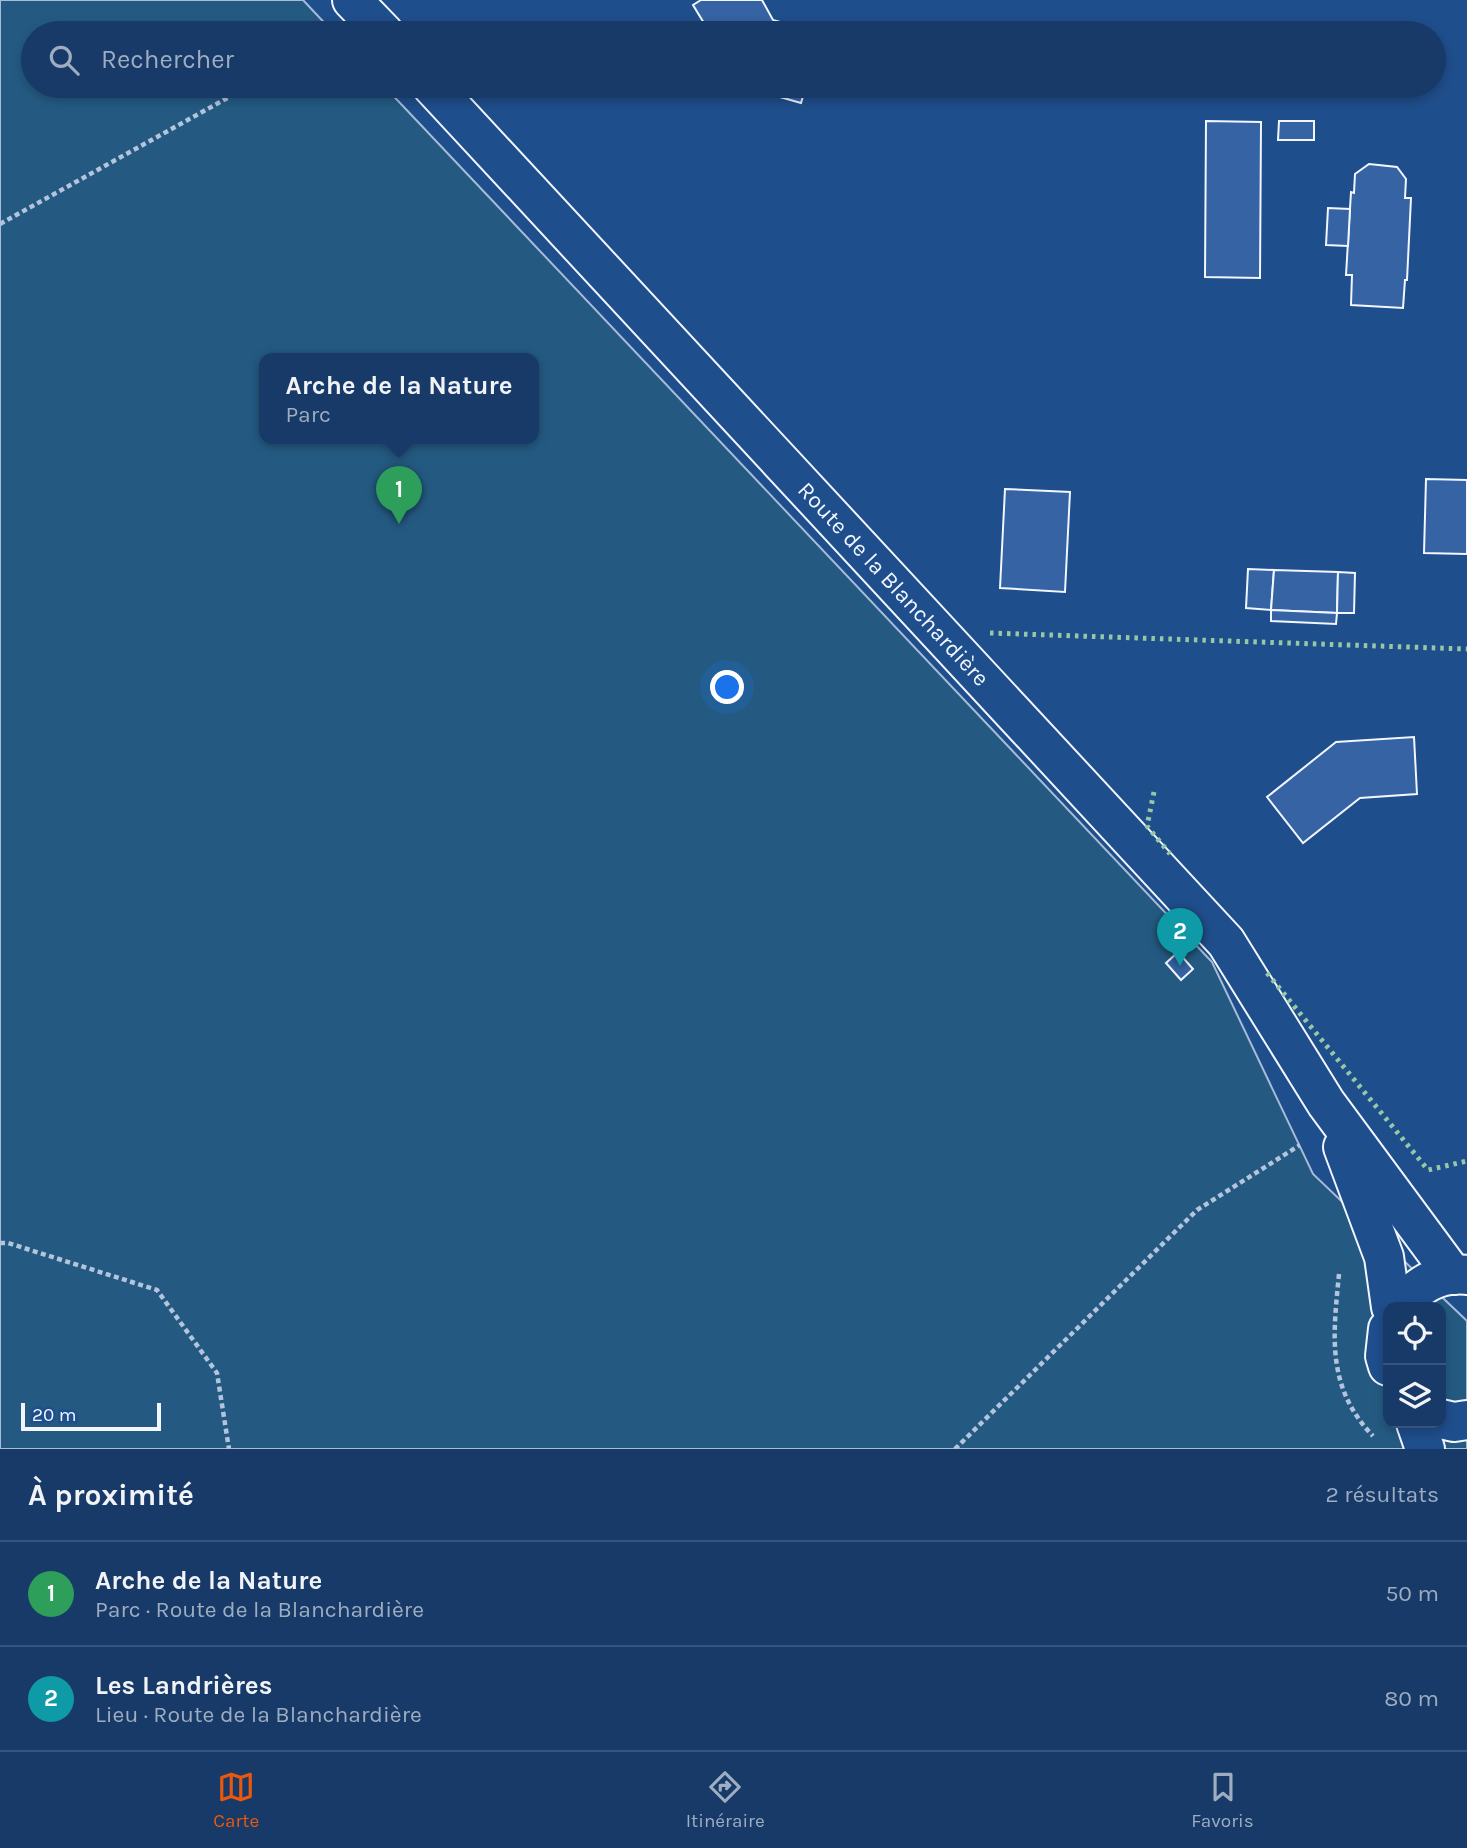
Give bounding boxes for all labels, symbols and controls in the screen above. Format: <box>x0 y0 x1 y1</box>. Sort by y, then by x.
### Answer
search box <box>21 21 1446 98</box>
icon: search <box>45 41 83 79</box>
text: Rechercher <box>101 44 234 75</box>
popup <box>259 353 539 444</box>
text: Arche de la Nature <box>285 370 513 401</box>
text: Parc <box>285 401 331 428</box>
pin: 1 <box>376 466 422 524</box>
street label: Route de la Blanchardière <box>792 477 995 692</box>
your location <box>710 670 744 704</box>
pin: 2 <box>1157 908 1203 966</box>
map controls <box>1383 1302 1446 1428</box>
button: locate <box>1383 1302 1446 1365</box>
button: layers <box>1383 1365 1446 1428</box>
scale bar <box>21 1400 161 1432</box>
text: 20 m <box>32 1404 77 1426</box>
text: À proximité <box>28 1477 194 1513</box>
text: 2 résultats <box>1326 1481 1439 1508</box>
text: Arche de la Nature <box>95 1565 322 1596</box>
text: 1 <box>47 1580 55 1607</box>
text: 50 m <box>1385 1580 1439 1607</box>
text: Parc · Route de la Blanchardière <box>95 1596 424 1623</box>
text: Les Landrières <box>95 1670 272 1701</box>
text: 2 <box>44 1685 58 1712</box>
text: 80 m <box>1384 1685 1439 1712</box>
text: Lieu · Route de la Blanchardière <box>95 1701 422 1728</box>
tab: Carte <box>213 1768 259 1832</box>
tab: Itinéraire <box>686 1768 765 1832</box>
tab: Favoris <box>1191 1768 1254 1832</box>

